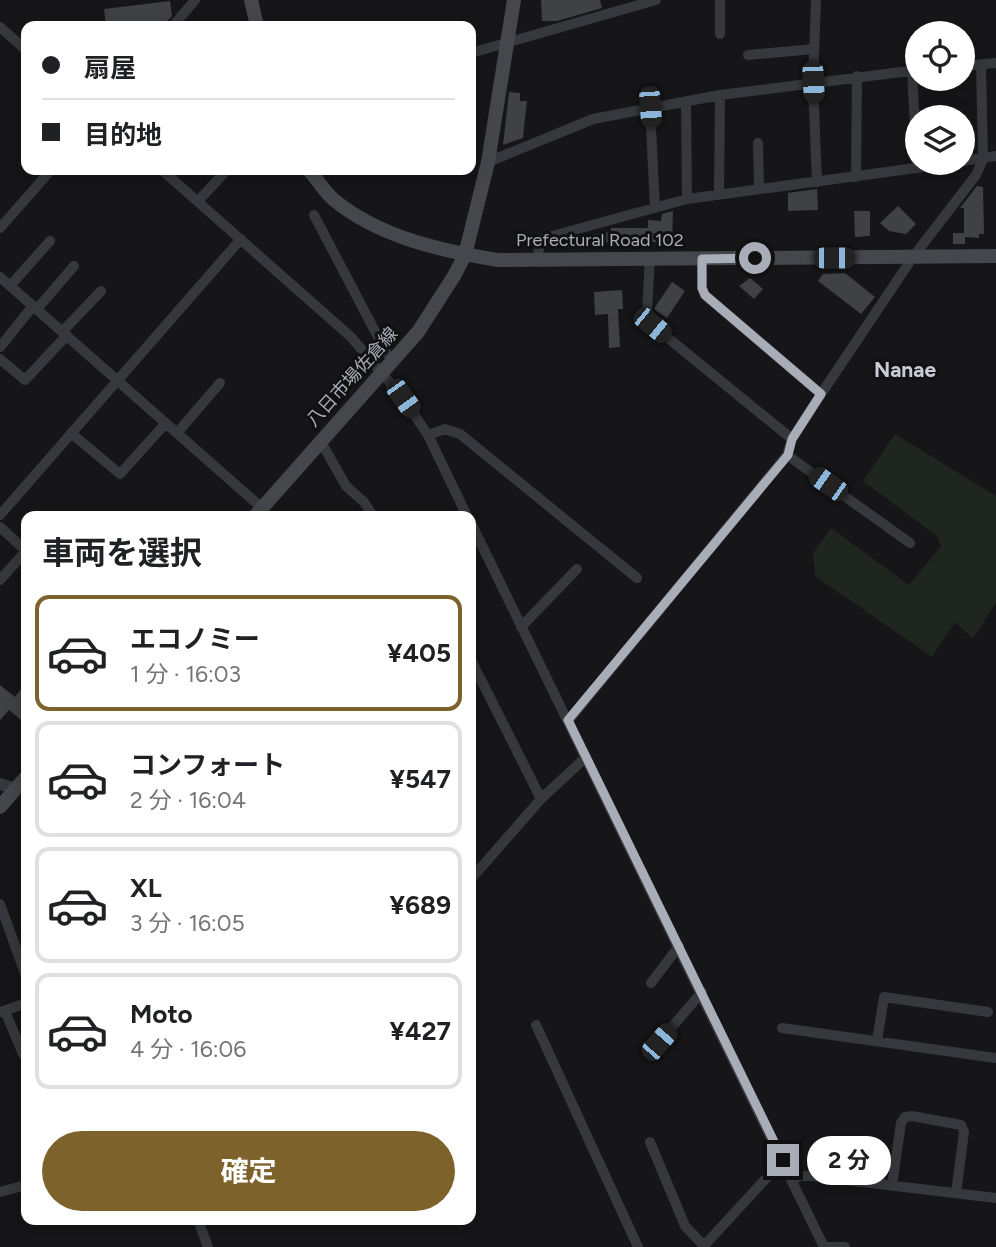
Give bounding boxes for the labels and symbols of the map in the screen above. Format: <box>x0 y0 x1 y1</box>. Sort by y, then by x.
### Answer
car <box>802 60 825 104</box>
car <box>639 85 662 129</box>
street label: Prefectural Road 102 <box>516 229 684 251</box>
route start <box>739 242 771 274</box>
car <box>814 248 856 269</box>
car <box>630 304 675 346</box>
street label: 八日市場佐倉線 <box>302 323 402 431</box>
district label: Nanae <box>874 357 936 382</box>
car <box>383 375 424 421</box>
car <box>805 463 852 505</box>
car <box>638 1019 681 1065</box>
callout: 2 分 <box>808 1136 892 1184</box>
route end <box>767 1144 799 1176</box>

